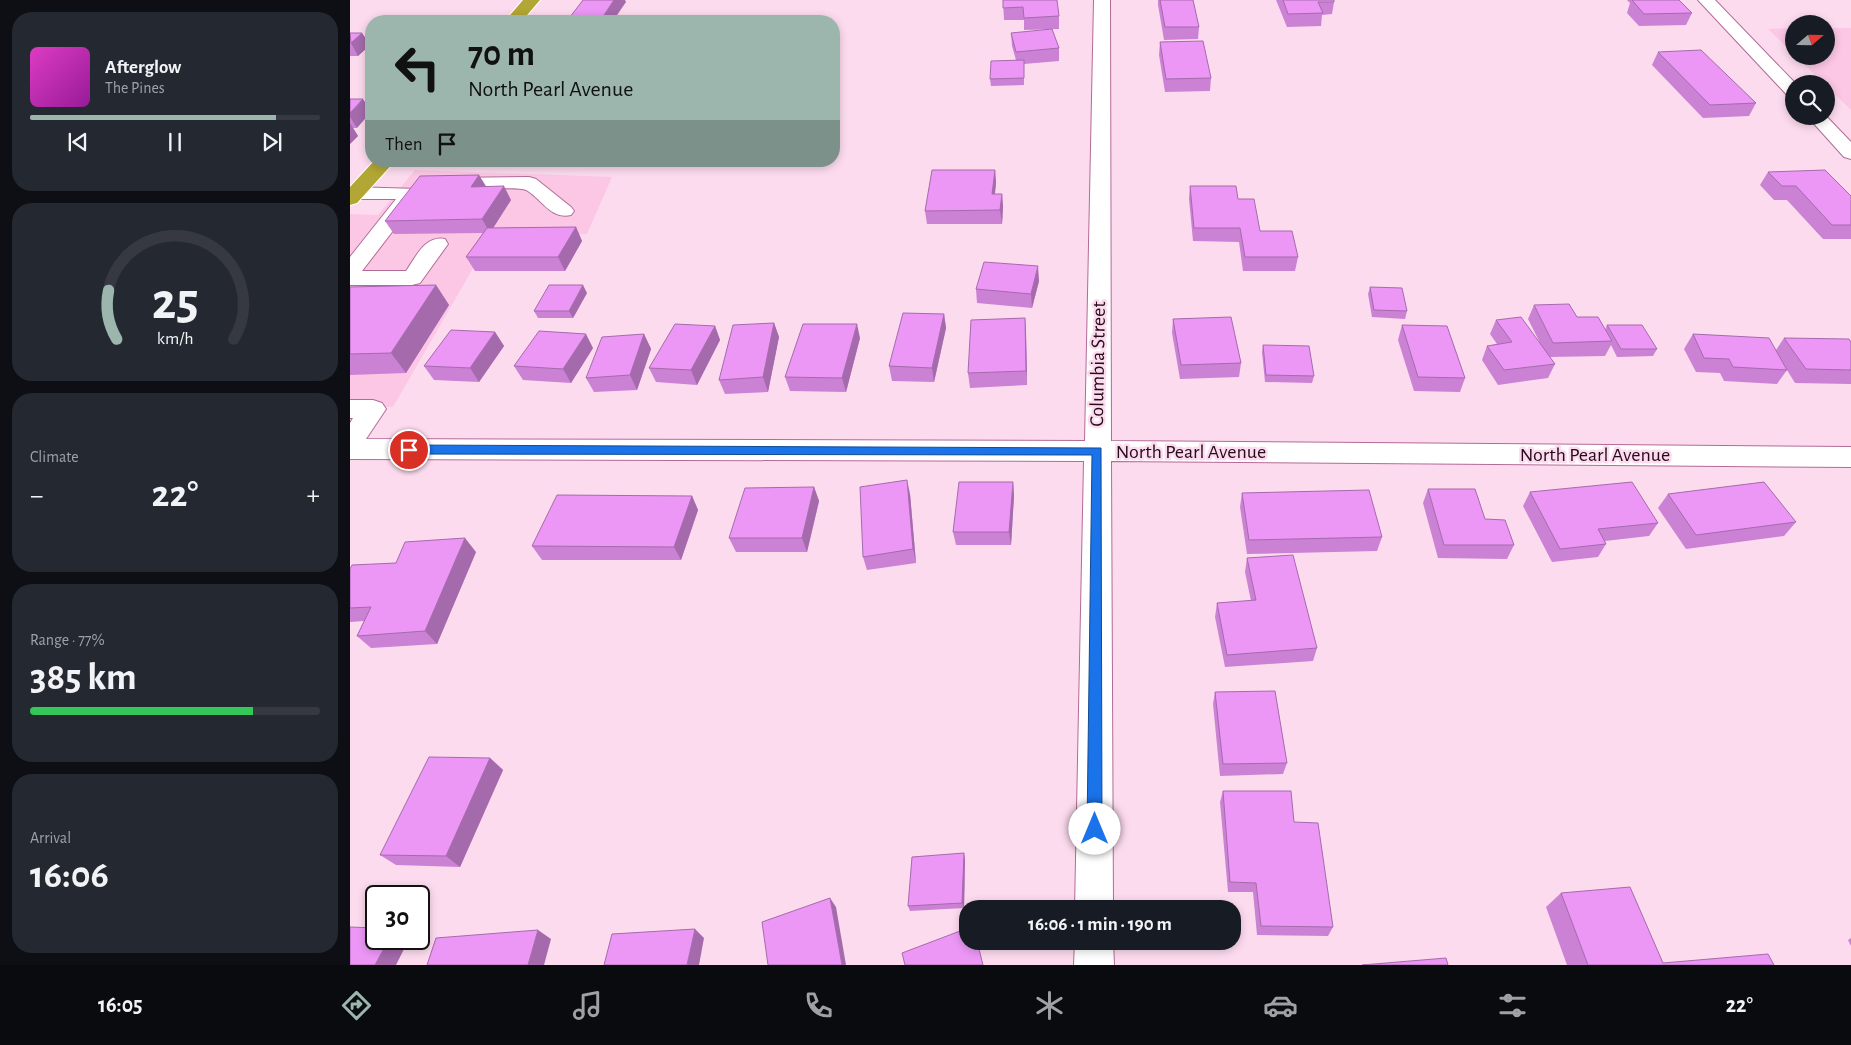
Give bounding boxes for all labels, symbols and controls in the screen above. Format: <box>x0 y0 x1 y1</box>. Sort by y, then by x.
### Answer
north arrow <box>1785 15 1835 65</box>
map controls <box>1785 15 1835 125</box>
icon: left <box>385 35 450 100</box>
text: 70 m <box>468 37 535 72</box>
text: Afterglow <box>105 58 181 77</box>
button: search <box>1785 75 1835 125</box>
text: North Pearl Avenue <box>468 78 633 100</box>
text: The Pines <box>105 80 165 96</box>
icon: previous <box>64 128 92 156</box>
icon: pause <box>161 128 189 156</box>
icon: next <box>258 128 286 156</box>
icon: arrive <box>433 130 461 158</box>
text: Then <box>385 135 423 154</box>
text: 25 <box>152 276 198 328</box>
street label: Columbia Street <box>1087 300 1109 427</box>
text: km/h <box>157 330 193 348</box>
pin <box>388 429 430 471</box>
icon: arrive <box>395 436 423 464</box>
street label: North Pearl Avenue <box>1116 442 1266 462</box>
street label: North Pearl Avenue <box>1520 445 1670 465</box>
text: Climate <box>30 449 79 465</box>
text: 22° <box>152 476 198 514</box>
text: − <box>30 482 43 510</box>
text: + <box>307 482 320 510</box>
text: Range · 77% <box>30 632 105 648</box>
text: 385 km <box>30 659 137 697</box>
position arrow <box>1068 802 1120 854</box>
text: Arrival <box>30 830 71 846</box>
text: 16:06 <box>30 857 109 895</box>
speed limit sign: 30 <box>365 885 430 950</box>
text: 16:06 · 1 min · 190 m <box>1028 915 1172 934</box>
icon: directions <box>339 988 374 1023</box>
icon: music <box>570 988 605 1023</box>
icon: phone <box>801 988 836 1023</box>
icon: climate <box>1032 988 1067 1023</box>
icon: car <box>1263 988 1298 1023</box>
icon: filters <box>1495 988 1530 1023</box>
text: 16:05 <box>98 994 143 1016</box>
text: 22° <box>1726 994 1753 1016</box>

